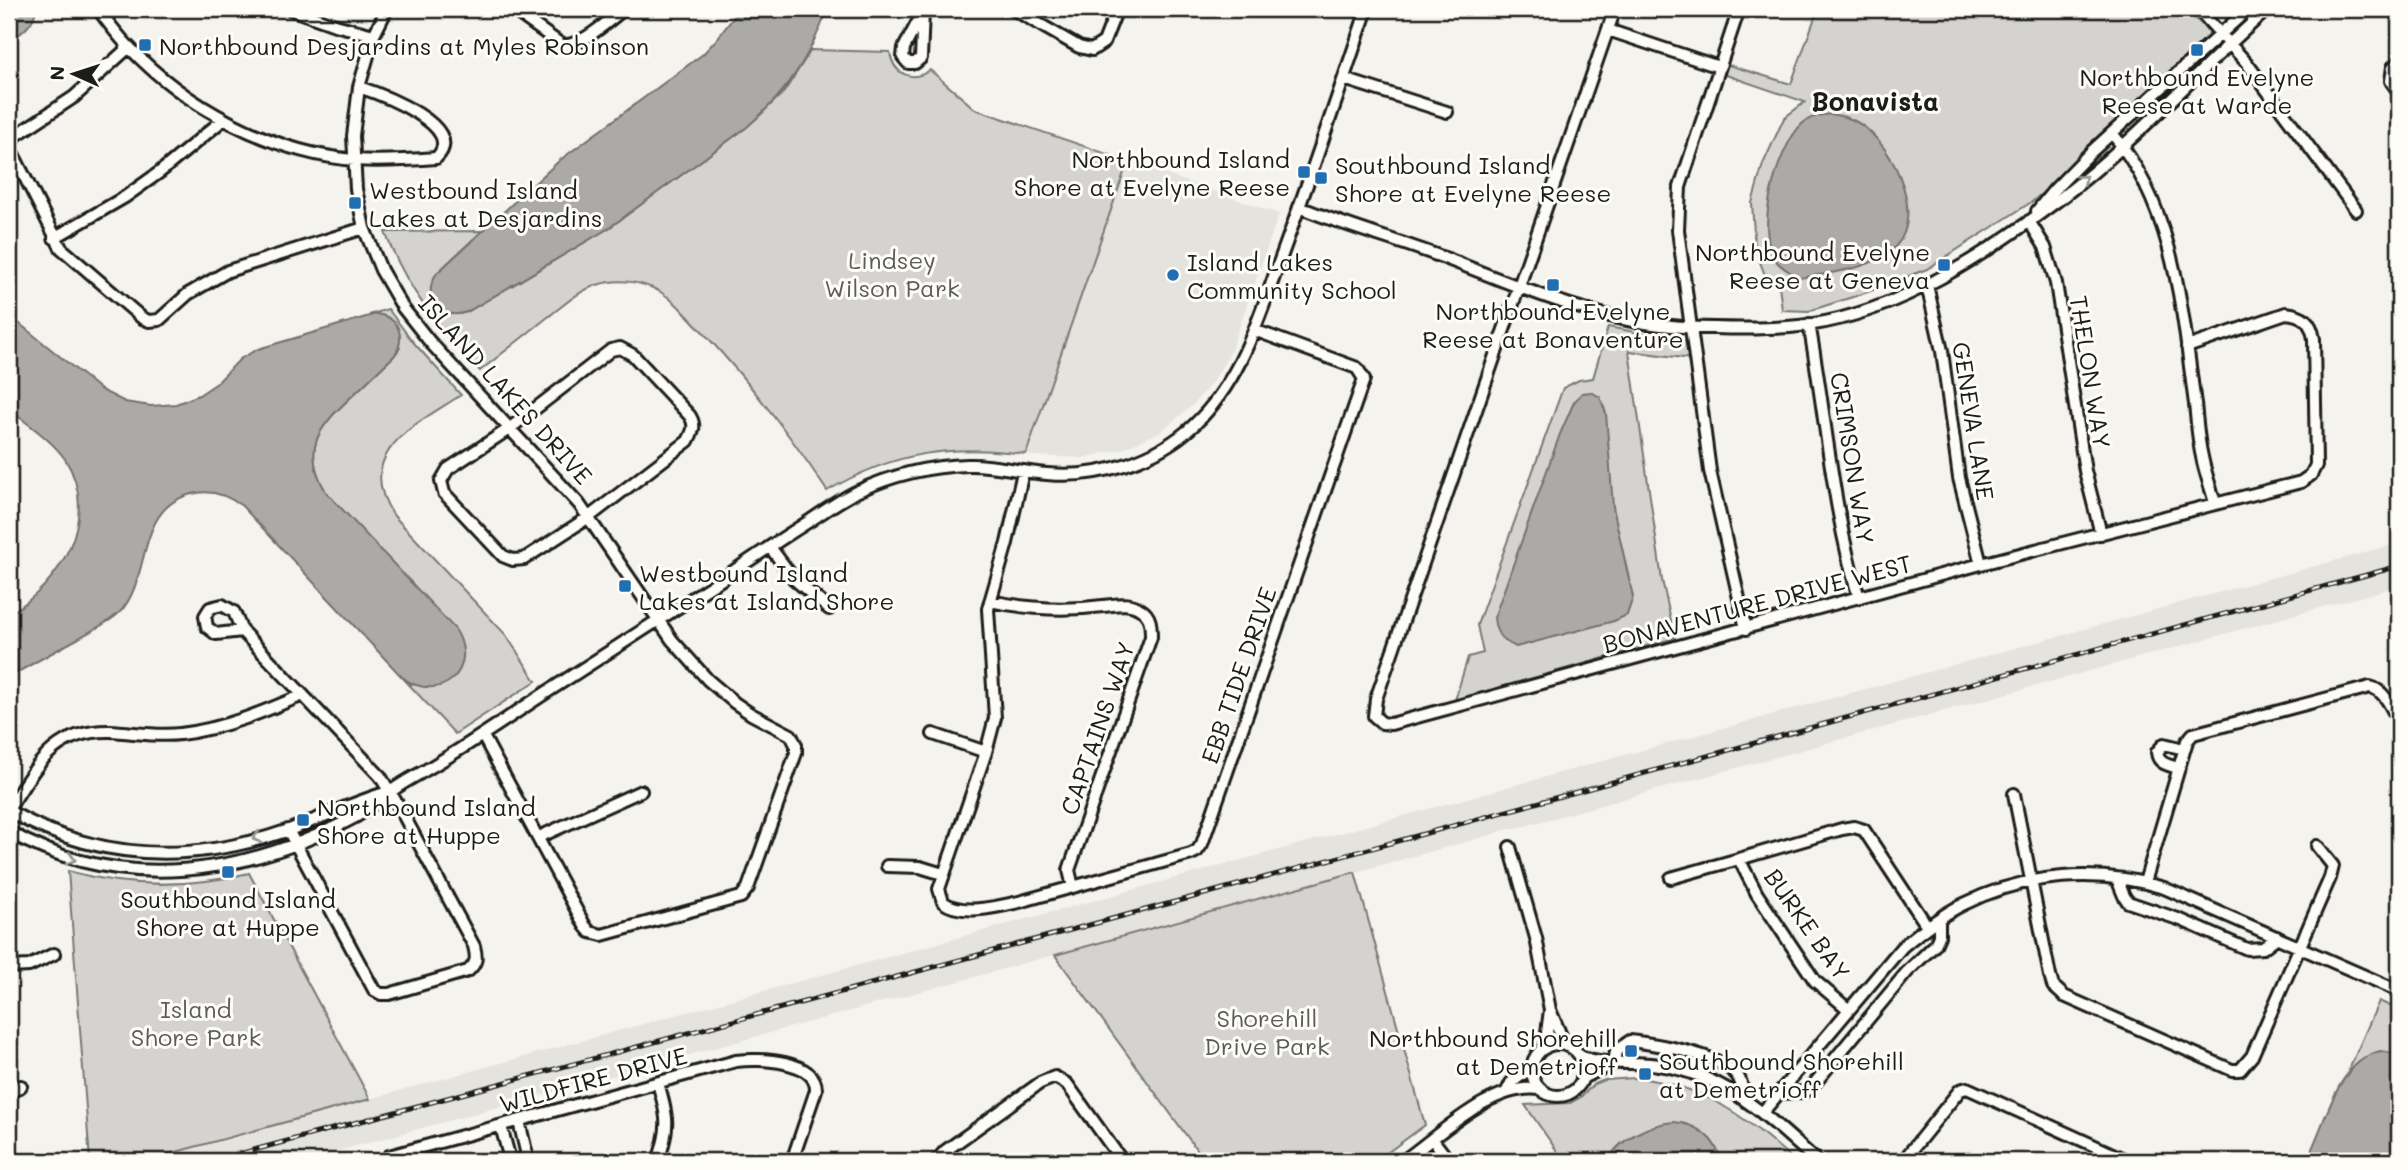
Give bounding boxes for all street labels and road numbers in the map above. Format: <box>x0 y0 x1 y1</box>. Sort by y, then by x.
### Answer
street label: ISLAND LAKES DRIVE <box>412 287 600 491</box>
street label: THELON WAY <box>2064 293 2118 451</box>
street label: GENEVA LANE <box>1946 340 2002 502</box>
street label: CRIMSON WAY <box>1824 370 1882 546</box>
street label: BONAVENTURE DRIVE WEST <box>1599 547 1915 659</box>
street label: EBB TIDE DRIVE <box>1193 583 1283 767</box>
street label: CAPTAINS WAY <box>1053 637 1141 819</box>
street label: BURKE BAY <box>1758 862 1858 986</box>
street label: WILDFIRE DRIVE <box>496 1039 690 1119</box>

